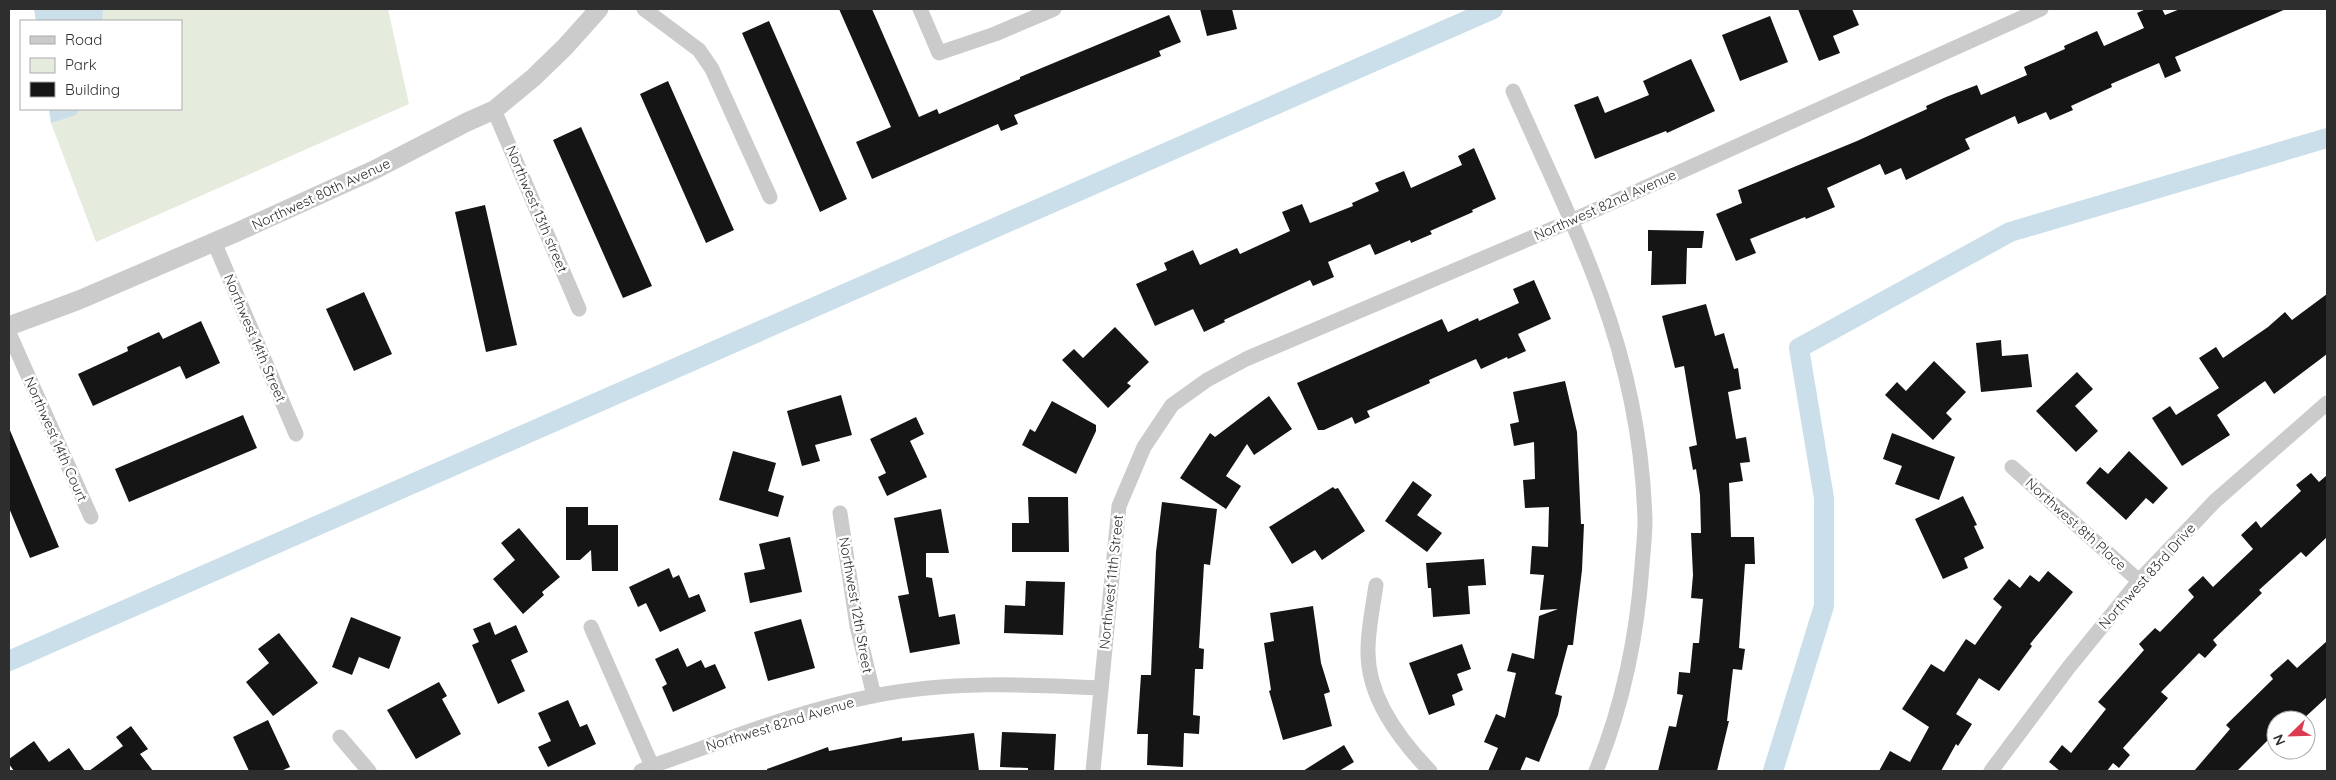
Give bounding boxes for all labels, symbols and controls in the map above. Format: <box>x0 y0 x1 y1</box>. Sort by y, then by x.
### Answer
legend <box>20 20 182 110</box>
text: Road <box>65 30 102 49</box>
text: Park <box>65 55 97 74</box>
text: Building <box>65 80 120 99</box>
street label: Northwest 13th street <box>502 143 572 275</box>
street label: Northwest 80th Avenue <box>249 154 393 234</box>
street label: Northwest 82nd Avenue <box>1531 165 1679 245</box>
street label: Northwest 14th Street <box>220 271 290 405</box>
street label: Northwest 14th Court <box>20 374 92 504</box>
street label: Northwest 8th Place <box>2022 474 2130 574</box>
street label: Northwest 11th Street <box>1095 513 1127 650</box>
street label: Northwest 83rd Drive <box>2095 519 2199 633</box>
street label: Northwest 12th Street <box>835 535 877 675</box>
street label: Northwest 82nd Avenue <box>704 693 856 755</box>
north arrow <box>2266 710 2316 760</box>
text: N <box>2269 732 2289 748</box>

